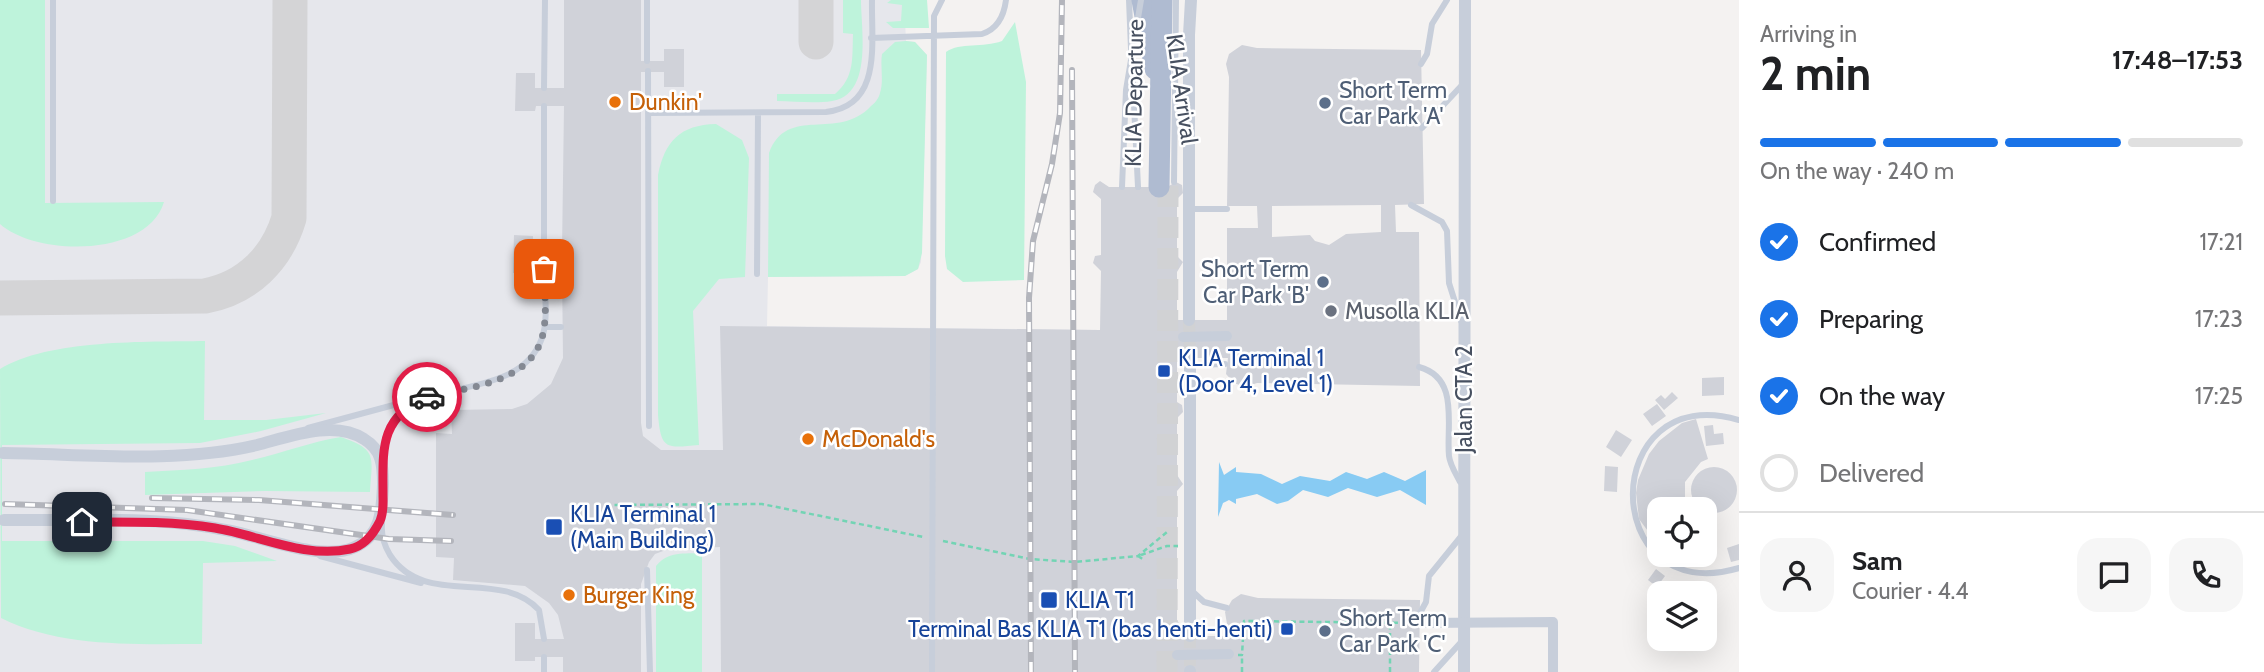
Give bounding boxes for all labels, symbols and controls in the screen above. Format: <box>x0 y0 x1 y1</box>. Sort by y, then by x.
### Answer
street label: KLIA Departure <box>1119 19 1149 167</box>
text: Arriving in <box>1760 20 1857 48</box>
street label: KLIA Arrival <box>1160 32 1204 146</box>
text: 17:48–17:53 <box>2112 44 2243 76</box>
text: 2 min <box>1760 46 1871 102</box>
place label: Short Term Car Park 'A' <box>1339 76 1447 130</box>
place label: Dunkin' <box>629 88 702 116</box>
marker: Dunkin' <box>607 94 623 110</box>
marker: Short Term Car Park 'A' <box>1317 95 1333 111</box>
text: On the way · 240 m <box>1760 157 1954 185</box>
icon: check <box>1760 223 1798 261</box>
text: Confirmed <box>1819 226 1936 258</box>
text: 17:21 <box>2200 228 2243 256</box>
pin <box>514 239 574 299</box>
icon: bag <box>525 250 563 288</box>
place label: Short Term Car Park 'B' <box>1201 255 1309 309</box>
marker: Short Term Car Park 'B' <box>1315 274 1331 290</box>
place label: Musolla KLIA <box>1345 297 1469 325</box>
icon: check <box>1760 300 1798 338</box>
marker: Musolla KLIA <box>1323 303 1339 319</box>
text: Preparing <box>1819 303 1923 335</box>
text: 17:23 <box>2195 305 2243 333</box>
place label: KLIA Terminal 1 (Door 4, Level 1) <box>1178 344 1333 398</box>
street label: Jalan CTA 2 <box>1450 345 1478 454</box>
courier <box>392 362 462 432</box>
marker: KLIA Terminal 1 (Door 4, Level 1) <box>1156 363 1172 379</box>
icon: check <box>1760 377 1798 415</box>
icon: car <box>408 378 446 416</box>
text: On the way <box>1819 380 1945 412</box>
text: 17:25 <box>2195 382 2243 410</box>
place label: McDonald's <box>822 425 935 453</box>
marker: McDonald's <box>800 431 816 447</box>
text: Delivered <box>1819 457 1924 489</box>
pin <box>52 492 112 552</box>
map controls <box>1647 497 1717 651</box>
button: locate <box>1647 497 1717 567</box>
place label: KLIA Terminal 1 (Main Building) <box>570 500 716 554</box>
icon: home <box>63 503 101 541</box>
marker: KLIA Terminal 1 (Main Building) <box>544 517 564 537</box>
button: person <box>1760 538 1834 612</box>
button: chat <box>2077 538 2151 612</box>
button: phone <box>2169 538 2243 612</box>
text: Sam <box>1852 545 1903 577</box>
text: Courier · 4.4 <box>1852 577 1969 605</box>
place label: Burger King <box>583 581 695 609</box>
button: layers <box>1647 581 1717 651</box>
place label: KLIA T1 <box>1065 586 1135 614</box>
marker: Burger King <box>561 587 577 603</box>
marker: KLIA T1 <box>1039 590 1059 610</box>
place label: Short Term Car Park 'C' <box>1339 604 1447 658</box>
place label: Terminal Bas KLIA T1 (bas henti-henti) <box>908 615 1273 643</box>
marker: Terminal Bas KLIA T1 (bas henti-henti) <box>1279 621 1295 637</box>
marker: Short Term Car Park 'C' <box>1317 623 1333 639</box>

